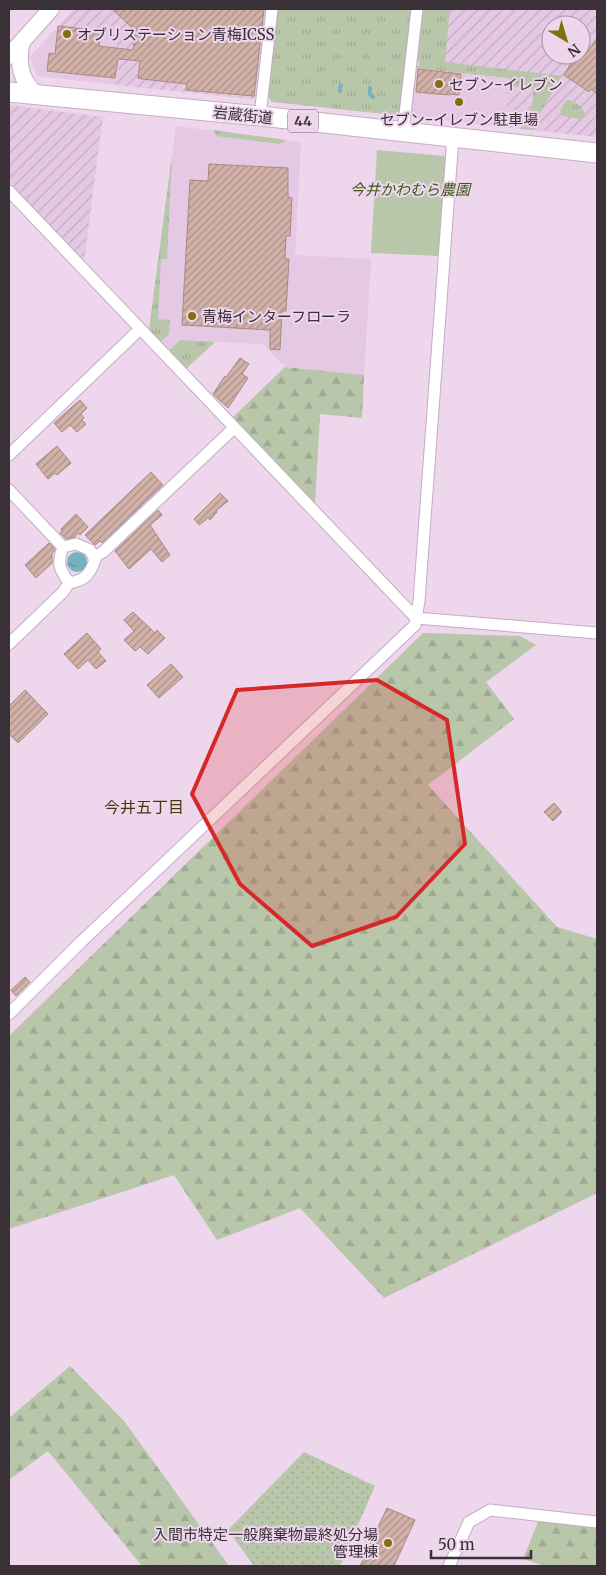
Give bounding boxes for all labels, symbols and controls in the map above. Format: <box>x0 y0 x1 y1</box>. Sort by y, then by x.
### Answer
north arrow <box>541 15 591 65</box>
place label: オブリステーション青梅ICSS <box>77 25 274 44</box>
marker: オブリステーション青梅ICSS <box>61 28 73 40</box>
text: N <box>564 40 584 61</box>
place label: セブン-イレブン <box>449 75 563 94</box>
marker: セブン-イレブン <box>433 78 445 90</box>
marker: セブン-イレブン駐車場 <box>453 96 465 108</box>
street label: 岩蔵街道 <box>212 102 274 128</box>
road number: 44 <box>288 110 318 132</box>
place label: セブン-イレブン駐車場 <box>380 110 538 129</box>
park label: 今井かわむら農園 <box>350 180 472 199</box>
place label: 青梅インターフローラ <box>202 307 351 326</box>
marker: 青梅インターフローラ <box>186 310 198 322</box>
district label: 今井五丁目 <box>104 797 184 817</box>
place label: 入間市特定一般廃棄物最終処分場 管理棟 <box>153 1525 378 1561</box>
scale bar <box>431 1528 531 1560</box>
text: 50 m <box>438 1535 475 1554</box>
marker: 入間市特定一般廃棄物最終処分場 管理棟 <box>382 1537 394 1549</box>

